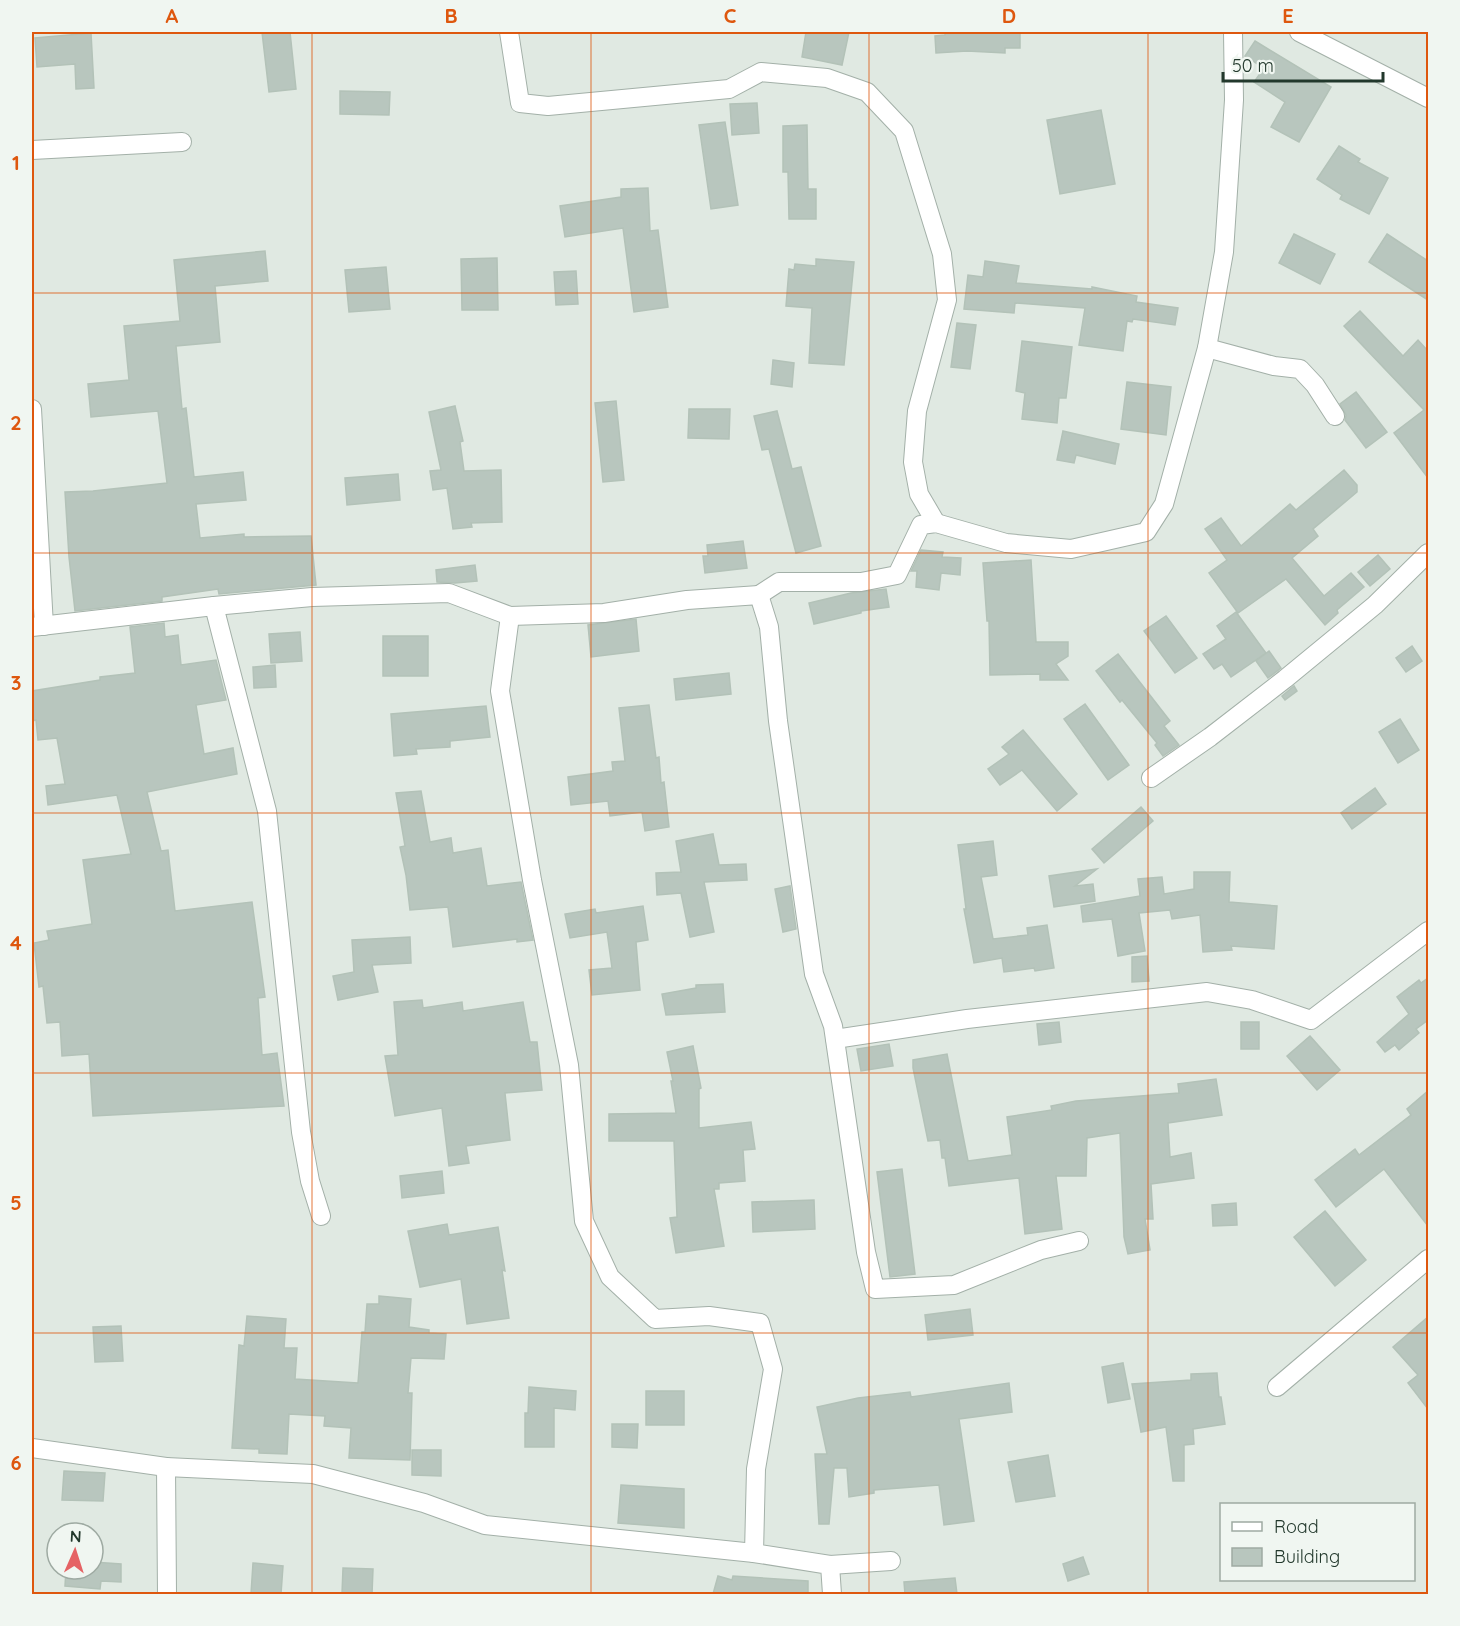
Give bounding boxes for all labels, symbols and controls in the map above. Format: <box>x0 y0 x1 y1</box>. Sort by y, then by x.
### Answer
text: A <box>166 3 179 28</box>
text: B <box>444 3 458 28</box>
text: C <box>724 3 737 28</box>
text: D <box>1002 3 1016 28</box>
text: E <box>1282 3 1294 28</box>
scale bar <box>1223 45 1384 83</box>
text: 50 m <box>1232 54 1274 77</box>
text: 1 <box>12 150 20 175</box>
text: 2 <box>10 410 22 435</box>
text: 3 <box>11 670 21 695</box>
text: 4 <box>10 930 22 955</box>
text: 5 <box>10 1190 22 1215</box>
text: 6 <box>10 1450 22 1475</box>
legend <box>1220 1503 1415 1581</box>
text: Road <box>1274 1515 1319 1538</box>
north arrow <box>45 1521 105 1581</box>
text: N <box>69 1526 82 1546</box>
text: Building <box>1274 1545 1340 1568</box>

